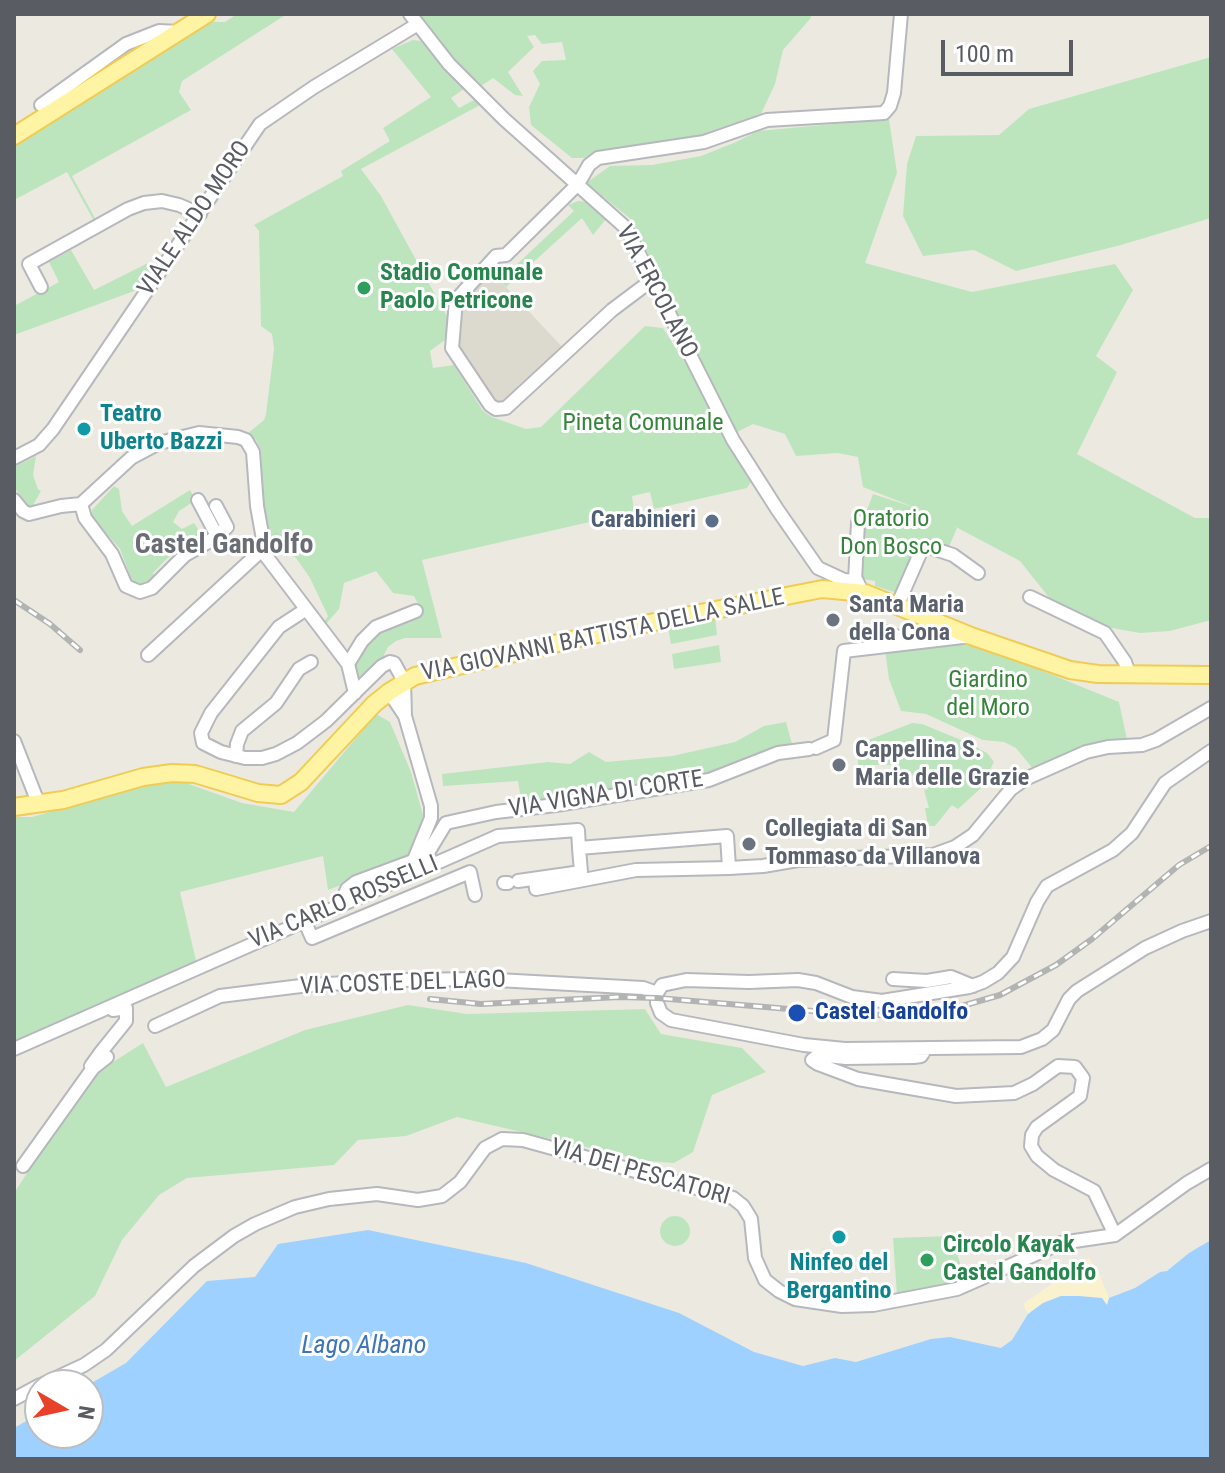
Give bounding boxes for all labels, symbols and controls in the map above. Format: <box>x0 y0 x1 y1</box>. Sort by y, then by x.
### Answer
scale bar <box>945 24 1077 74</box>
text: 100 m <box>955 40 1014 68</box>
street label: VIALE ALDO MORO <box>132 136 258 302</box>
street label: VIA ERCOLANO <box>609 221 703 363</box>
place label: Stadio Comunale Paolo Petricone <box>380 260 543 316</box>
marker: Stadio Comunale Paolo Petricone <box>355 279 373 297</box>
place label: Teatro Uberto Bazzi <box>100 401 223 457</box>
park label: Pineta Comunale <box>563 410 723 438</box>
marker: Teatro Uberto Bazzi <box>75 420 93 438</box>
park label: Oratorio Don Bosco <box>840 506 942 562</box>
place label: Carabinieri <box>591 507 696 535</box>
marker: Carabinieri <box>703 512 721 530</box>
district label: Castel Gandolfo <box>135 529 313 563</box>
street label: VIA GIOVANNI BATTISTA DELLA SALLE <box>419 583 787 689</box>
place label: Santa Maria della Cona <box>849 592 964 648</box>
marker: Santa Maria della Cona <box>824 611 842 629</box>
park label: Giardino del Moro <box>946 667 1030 723</box>
place label: Cappellina S. Maria delle Grazie <box>855 737 1029 793</box>
marker: Cappellina S. Maria delle Grazie <box>830 756 848 774</box>
street label: VIA VIGNA DI CORTE <box>507 765 705 825</box>
place label: Collegiata di San Tommaso da Villanova <box>765 816 980 872</box>
marker: Collegiata di San Tommaso da Villanova <box>740 835 758 853</box>
street label: VIA CARLO ROSSELLI <box>245 850 443 956</box>
street label: VIA COSTE DEL LAGO <box>300 966 506 1002</box>
place label: Castel Gandolfo <box>815 999 968 1027</box>
marker: Castel Gandolfo <box>786 1002 808 1024</box>
street label: VIA DEI PESCATORI <box>547 1134 733 1212</box>
marker: Ninfeo del Bergantino <box>830 1228 848 1246</box>
place label: Circolo Kayak Castel Gandolfo <box>943 1232 1096 1288</box>
place label: Ninfeo del Bergantino <box>786 1250 892 1306</box>
marker: Circolo Kayak Castel Gandolfo <box>918 1251 936 1269</box>
water label: Lago Albano <box>302 1330 426 1362</box>
north arrow <box>24 1369 104 1449</box>
text: N <box>73 1404 100 1421</box>

